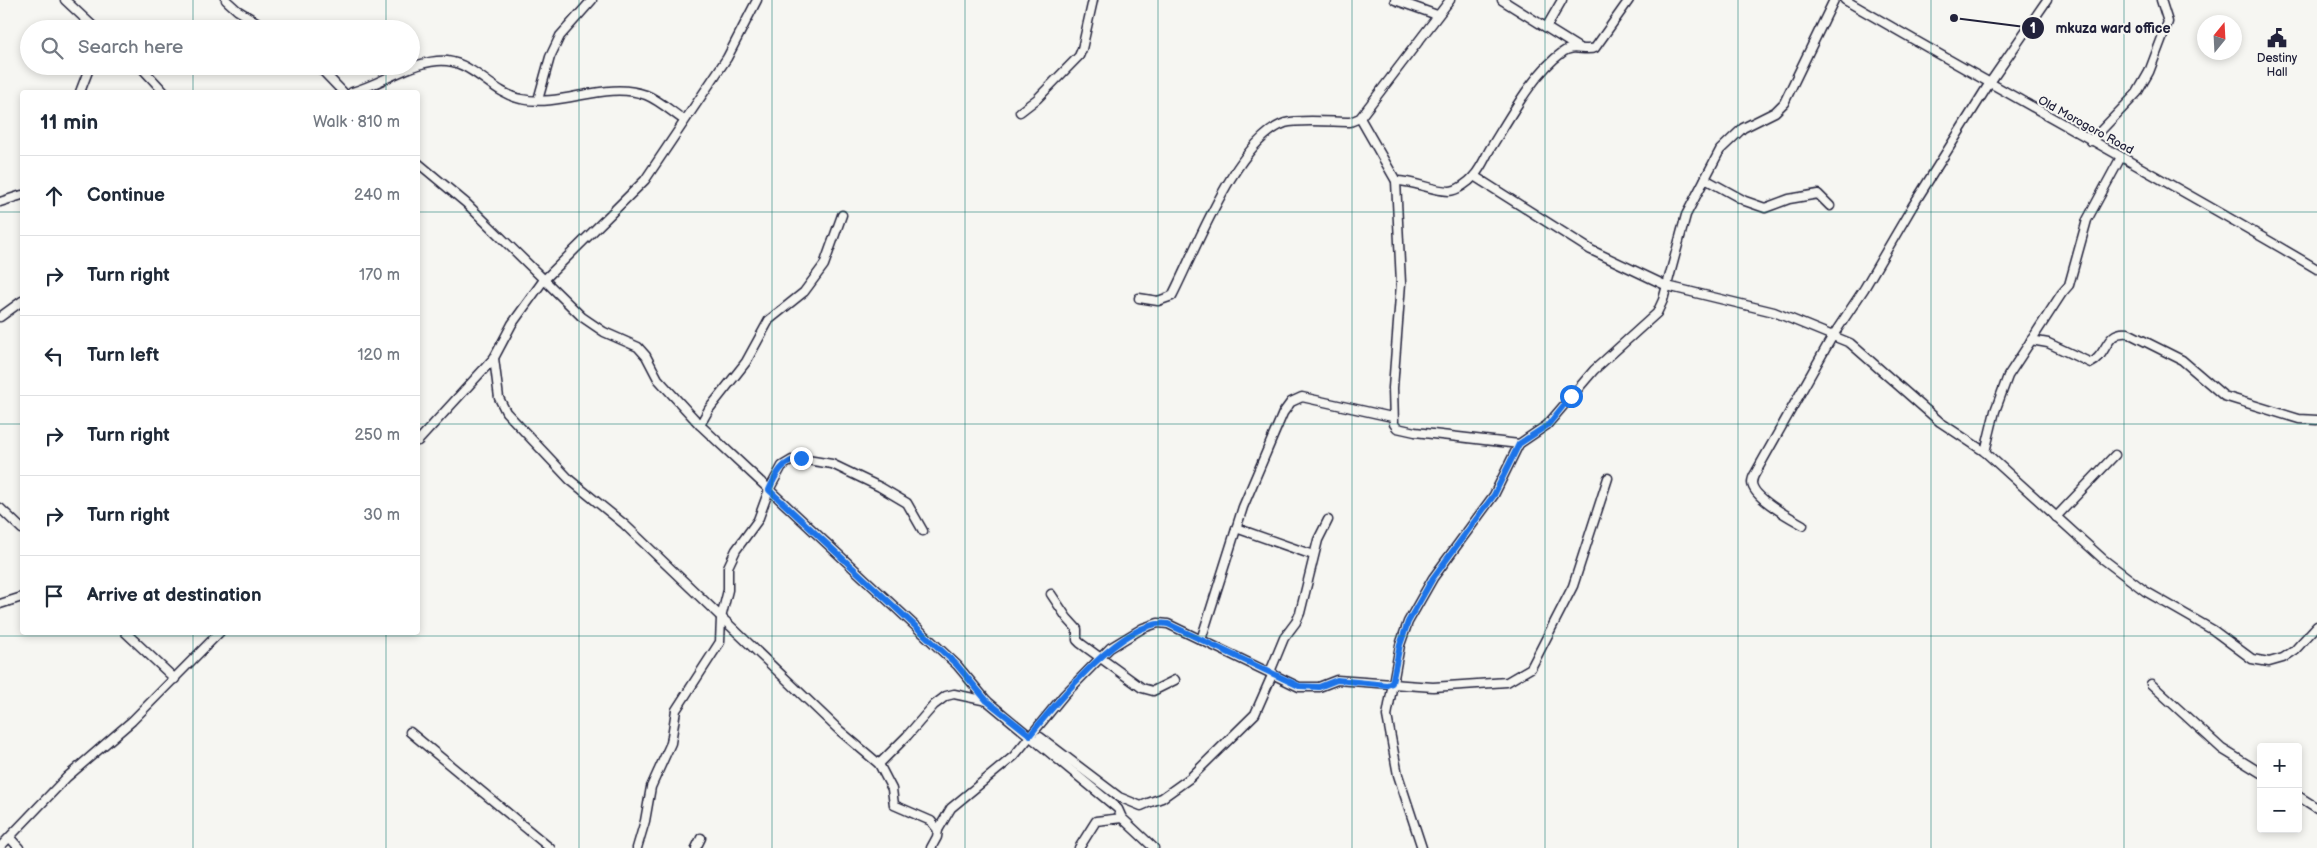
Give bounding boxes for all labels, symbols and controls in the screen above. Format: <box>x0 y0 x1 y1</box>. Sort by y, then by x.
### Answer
callout: mkuza ward office <box>2020 13 2181 42</box>
north arrow <box>2197 15 2242 60</box>
text: 1 <box>2030 19 2036 38</box>
search box <box>20 20 420 75</box>
text: mkuza ward office <box>2055 20 2171 37</box>
public building icon: Destiny Hall <box>2266 27 2288 49</box>
icon: search <box>38 34 66 62</box>
text: Search here <box>78 36 183 59</box>
place label: Destiny Hall <box>2257 51 2298 80</box>
street label: Old Morogoro Road <box>2035 93 2136 158</box>
text: 11 min <box>40 110 98 135</box>
text: Walk · 810 m <box>313 113 400 132</box>
icon: ahead <box>40 182 68 210</box>
text: Continue <box>87 184 165 207</box>
text: 240 m <box>354 186 400 205</box>
icon: right <box>40 262 68 290</box>
text: Turn right <box>87 264 170 287</box>
text: 170 m <box>359 266 400 285</box>
icon: left <box>40 342 68 370</box>
text: Turn left <box>87 344 159 367</box>
text: 120 m <box>357 346 400 365</box>
route start <box>1560 385 1583 408</box>
icon: right <box>40 422 68 450</box>
text: Turn right <box>87 424 170 447</box>
text: 250 m <box>354 426 400 445</box>
route end <box>790 447 813 470</box>
icon: right <box>40 502 68 530</box>
text: Turn right <box>87 504 170 527</box>
text: 30 m <box>363 506 400 525</box>
icon: arrive <box>40 582 68 610</box>
text: Arrive at destination <box>87 584 262 607</box>
map controls <box>2257 743 2302 833</box>
button: + <box>2257 743 2302 788</box>
button: − <box>2257 788 2302 833</box>

